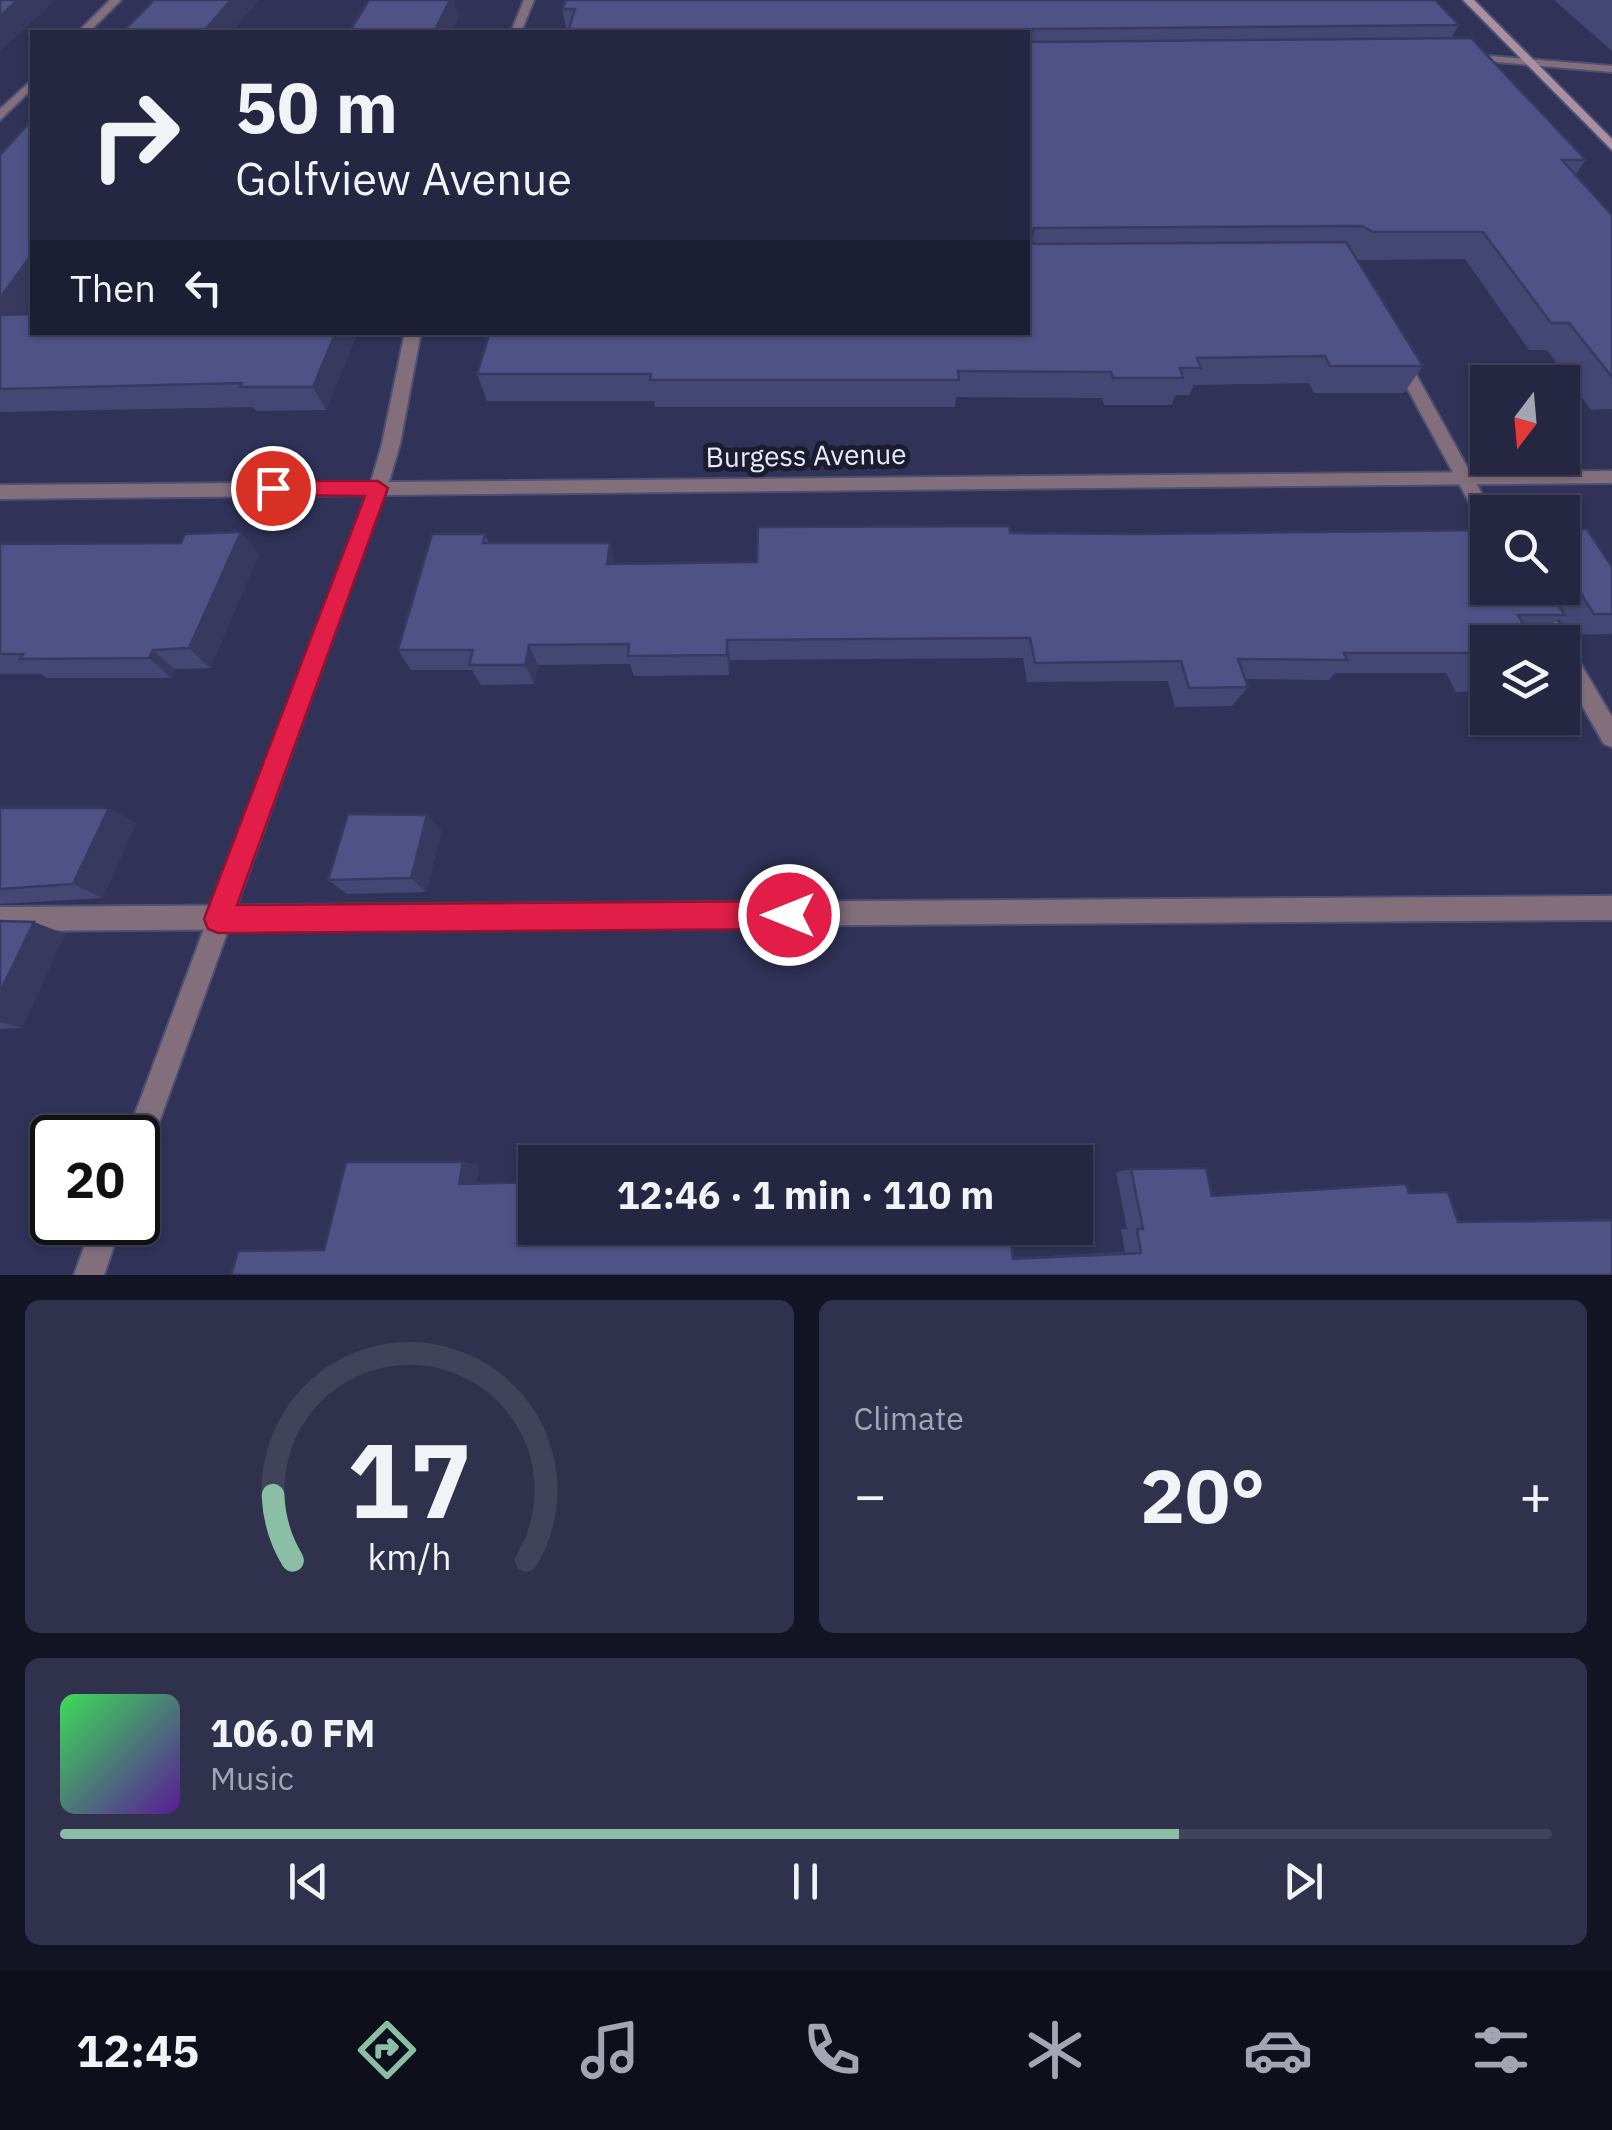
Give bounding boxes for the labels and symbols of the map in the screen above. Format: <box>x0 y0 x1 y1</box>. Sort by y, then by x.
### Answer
north arrow <box>1470 365 1580 475</box>
street label: Burgess Avenue <box>705 435 907 475</box>
pin <box>231 446 316 531</box>
position arrow <box>737 863 841 967</box>
speed limit sign: 20 <box>30 1115 160 1245</box>

